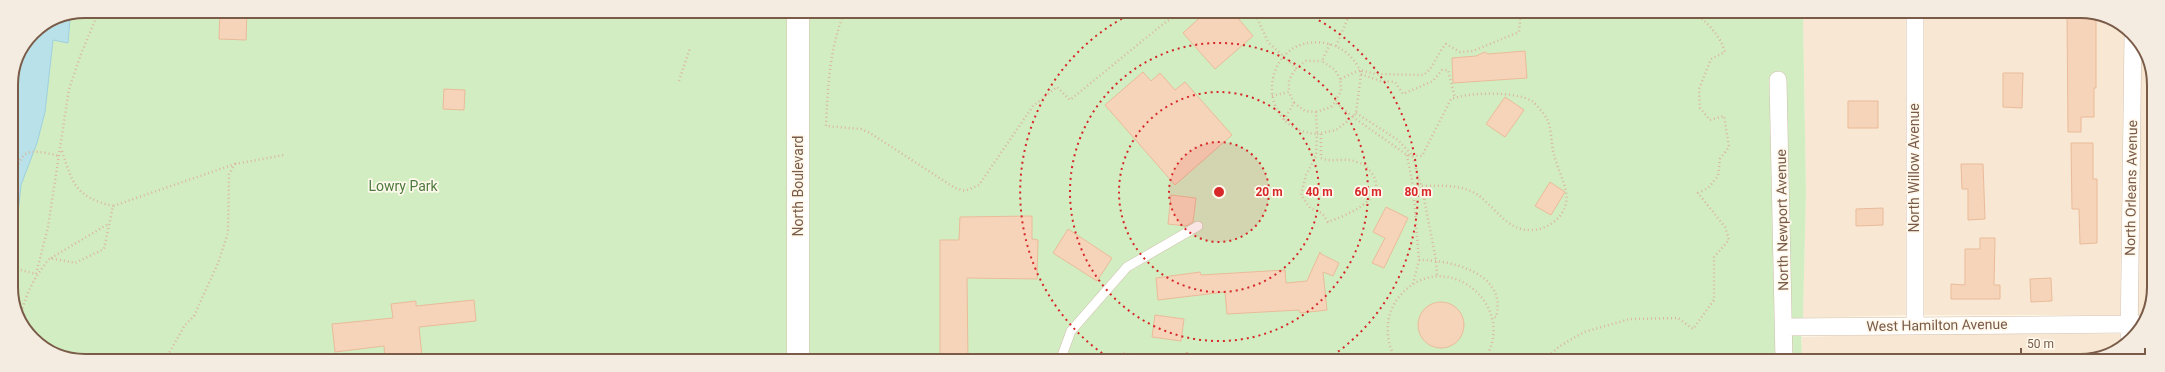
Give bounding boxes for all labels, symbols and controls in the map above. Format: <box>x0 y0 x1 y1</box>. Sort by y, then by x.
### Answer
street label: North Willow Avenue <box>1906 103 1922 233</box>
street label: North Orleans Avenue <box>2122 120 2140 256</box>
street label: North Boulevard <box>790 136 806 236</box>
street label: North Newport Avenue <box>1773 149 1791 291</box>
park label: Lowry Park <box>368 178 439 194</box>
centre of rings <box>1212 185 1226 199</box>
text: 20 m <box>1255 185 1283 199</box>
text: 40 m <box>1305 185 1333 199</box>
text: 60 m <box>1354 185 1382 199</box>
text: 80 m <box>1404 185 1432 199</box>
street label: West Hamilton Avenue <box>1866 316 2008 334</box>
scale bar <box>2021 330 2145 356</box>
text: 50 m <box>2027 337 2054 351</box>

